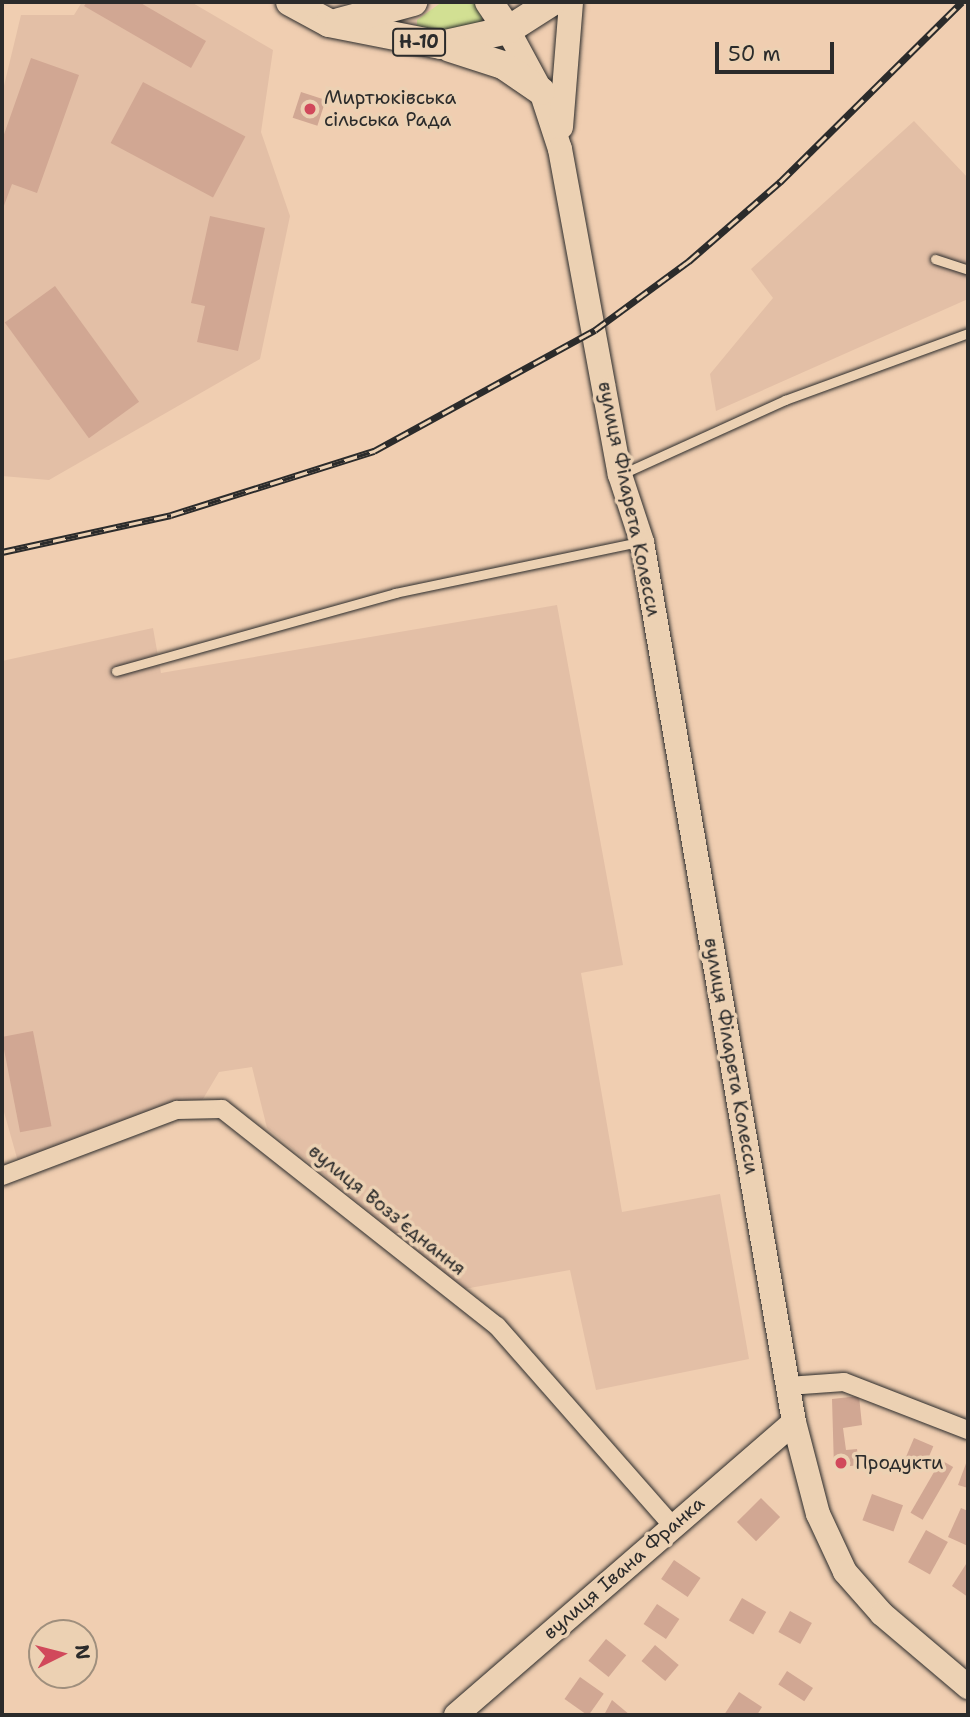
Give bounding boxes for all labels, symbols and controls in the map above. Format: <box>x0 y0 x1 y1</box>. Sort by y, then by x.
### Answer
road number: Н-10 <box>391 28 447 56</box>
scale bar <box>718 28 837 72</box>
text: 50 m <box>728 40 781 68</box>
place label: Миртюківська сільська Рада <box>324 87 456 131</box>
marker: Миртюківська сільська Рада <box>302 101 318 117</box>
street label: вулиця Філарета Колесси <box>593 379 665 619</box>
street label: вулиця Філарета Колесси <box>699 936 763 1176</box>
street label: вулиця Воззʼєднання <box>304 1140 470 1280</box>
place label: Продукти <box>855 1452 944 1474</box>
marker: Продукти <box>833 1455 849 1471</box>
street label: вулиця Івана Франка <box>539 1492 709 1644</box>
north arrow <box>28 1619 98 1689</box>
text: N <box>69 1643 96 1661</box>

